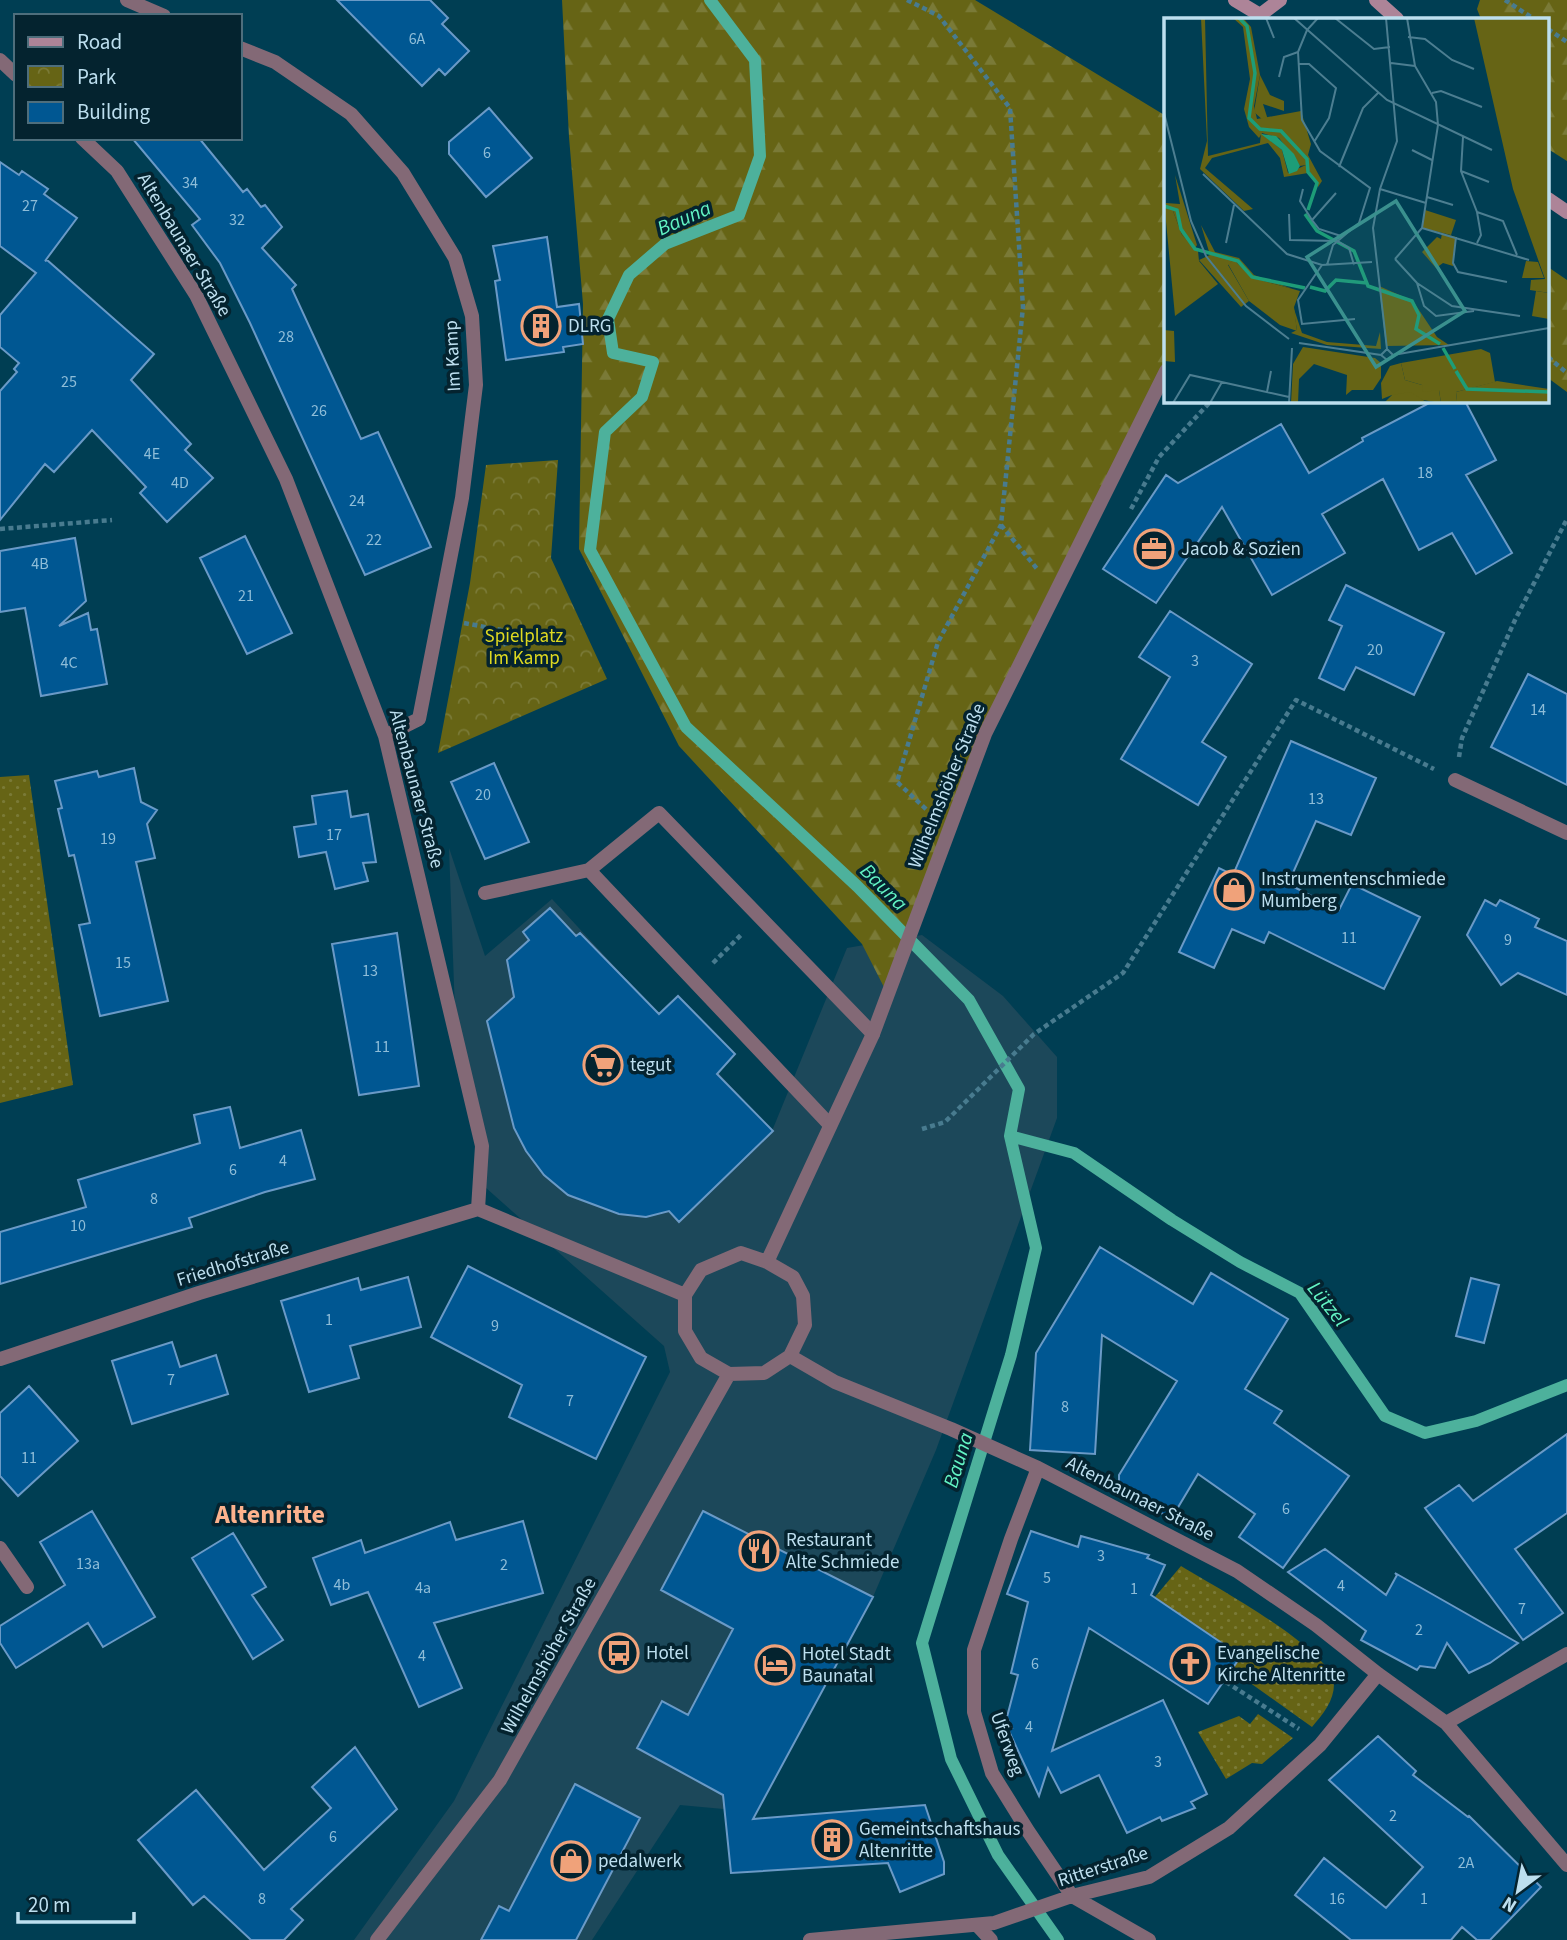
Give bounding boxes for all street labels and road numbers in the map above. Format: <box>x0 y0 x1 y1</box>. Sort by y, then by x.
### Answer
street label: Altenbaunaer Straße <box>130 168 238 322</box>
street label: Im Kamp <box>438 320 468 392</box>
street label: Wilhelmshöher Straße <box>902 699 992 873</box>
street label: Altenbaunaer Straße <box>382 707 450 871</box>
street label: Friedhofstraße <box>173 1234 293 1294</box>
street label: Altenbaunaer Straße <box>1061 1450 1219 1548</box>
street label: Wilhelmshöher Straße <box>495 1573 603 1739</box>
street label: Uferweg <box>983 1708 1031 1780</box>
street label: Ritterstraße <box>1054 1840 1152 1894</box>

